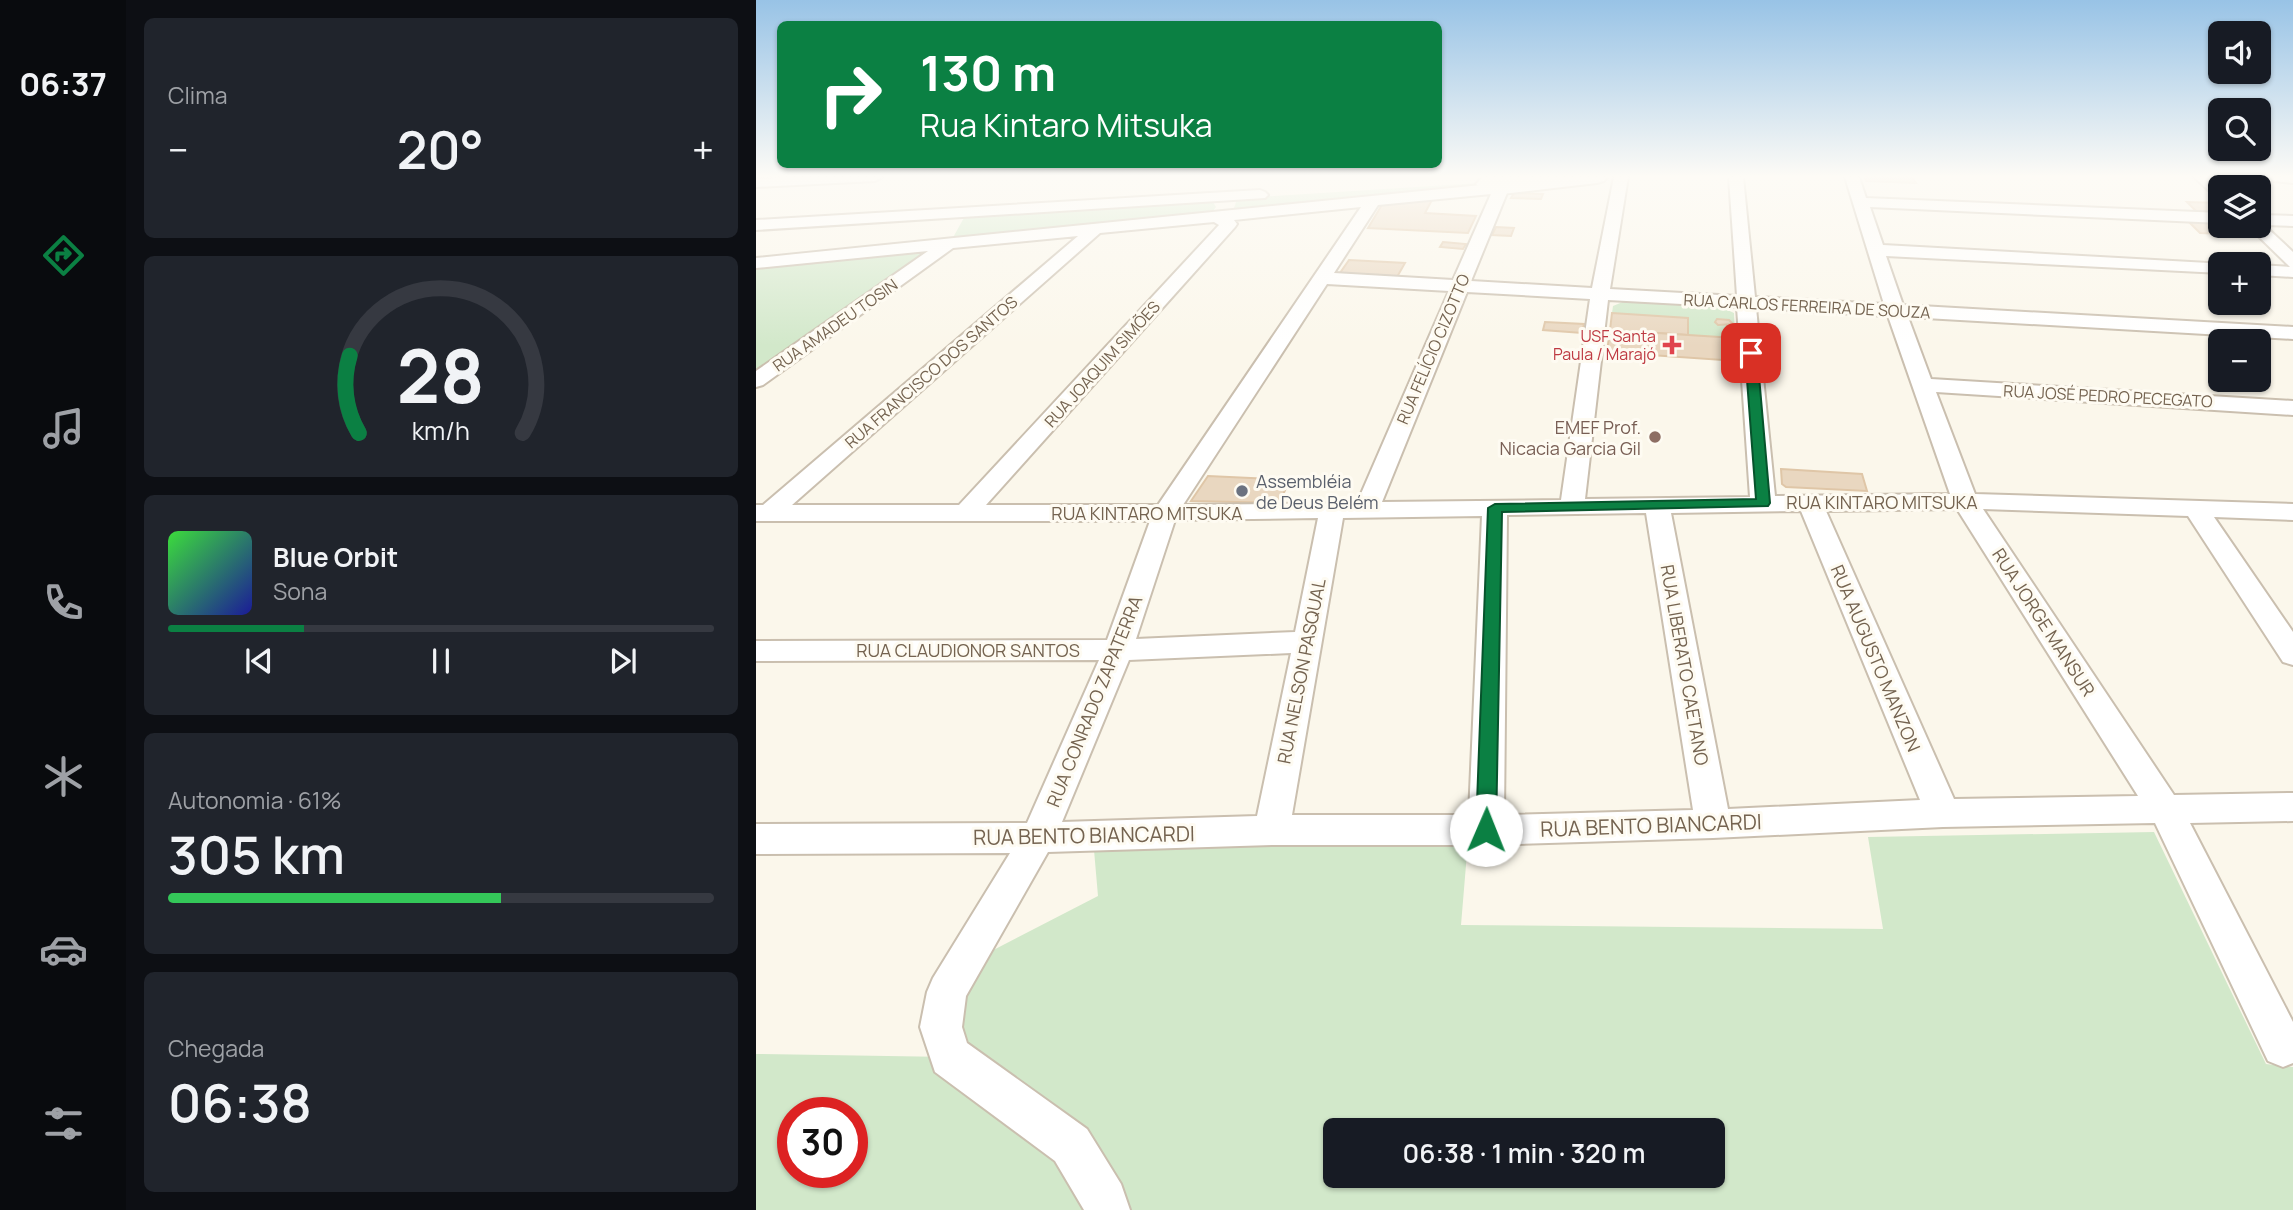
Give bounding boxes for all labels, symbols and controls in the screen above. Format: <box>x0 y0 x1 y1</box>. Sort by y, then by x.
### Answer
map controls <box>2208 21 2271 392</box>
button: sound <box>2208 21 2271 84</box>
text: 130 m <box>920 39 1056 106</box>
icon: right <box>805 49 896 140</box>
text: 06:37 <box>19 62 107 106</box>
text: Clima <box>168 79 227 111</box>
button: search <box>2208 98 2271 161</box>
text: Rua Kintaro Mitsuka <box>920 103 1213 147</box>
text: 20° <box>397 114 484 185</box>
text: − <box>168 123 189 175</box>
text: + <box>692 123 714 175</box>
button: layers <box>2208 175 2271 238</box>
icon: directions <box>39 231 88 280</box>
button: + <box>2208 252 2271 315</box>
street label: RUA FELÍCIO CIZOTTO <box>1391 270 1475 427</box>
street label: RUA AMADEU TOSIN <box>768 274 902 376</box>
street label: RUA CARLOS FERREIRA DE SOUZA <box>1683 289 1931 323</box>
street label: RUA FRANCISCO DOS SANTOS <box>840 291 1022 453</box>
street label: RUA JOAQUIM SIMÕES <box>1039 296 1165 432</box>
pin <box>1721 323 1781 383</box>
text: 28 <box>397 325 485 425</box>
place label: USF Santa Paula / Marajó <box>1553 325 1656 365</box>
button: − <box>2208 329 2271 392</box>
icon: arrive <box>1732 334 1770 372</box>
marker: USF Santa Paula / Marajó <box>1662 335 1682 355</box>
street label: RUA JOSÉ PEDRO PECEGATO <box>2003 380 2214 412</box>
icon: music <box>39 404 88 453</box>
text: km/h <box>412 412 470 447</box>
place label: EMEF Prof. Nicacia Garcia Gil <box>1499 415 1641 460</box>
marker: EMEF Prof. Nicacia Garcia Gil <box>1647 429 1663 445</box>
place label: Assembléia de Deus Belém <box>1256 469 1378 514</box>
marker: Assembléia de Deus Belém <box>1234 483 1250 499</box>
street label: RUA KINTARO MITSUKA <box>1786 490 1978 514</box>
street label: RUA KINTARO MITSUKA <box>1051 501 1243 525</box>
text: Blue Orbit <box>273 539 398 575</box>
street label: RUA JORGE MANSUR <box>1987 543 2101 701</box>
street label: RUA AUGUSTO MANZON <box>1826 561 1926 755</box>
street label: RUA LIBERATO CAETANO <box>1656 563 1714 767</box>
text: Sona <box>273 575 327 607</box>
street label: RUA NELSON PASQUAL <box>1271 576 1331 766</box>
icon: phone <box>39 578 88 627</box>
street label: RUA CONRADO ZAPATERRA <box>1041 591 1148 810</box>
street label: RUA CLAUDIONOR SANTOS <box>856 638 1080 662</box>
icon: previous <box>240 642 278 680</box>
icon: pause <box>422 642 460 680</box>
icon: next <box>604 642 642 680</box>
icon: climate <box>39 752 88 801</box>
text: Autonomia · 61% <box>168 784 341 816</box>
position arrow <box>1449 793 1523 867</box>
street label: RUA BENTO BIANCARDI <box>1540 807 1762 843</box>
text: 305 km <box>168 819 345 890</box>
street label: RUA BENTO BIANCARDI <box>973 819 1195 851</box>
icon: car <box>39 925 88 974</box>
text: Chegada <box>168 1032 264 1064</box>
text: 06:38 <box>168 1067 312 1138</box>
speed limit sign: 30 <box>777 1097 868 1188</box>
icon: filters <box>39 1099 88 1148</box>
text: 06:38 · 1 min · 320 m <box>1403 1135 1645 1171</box>

